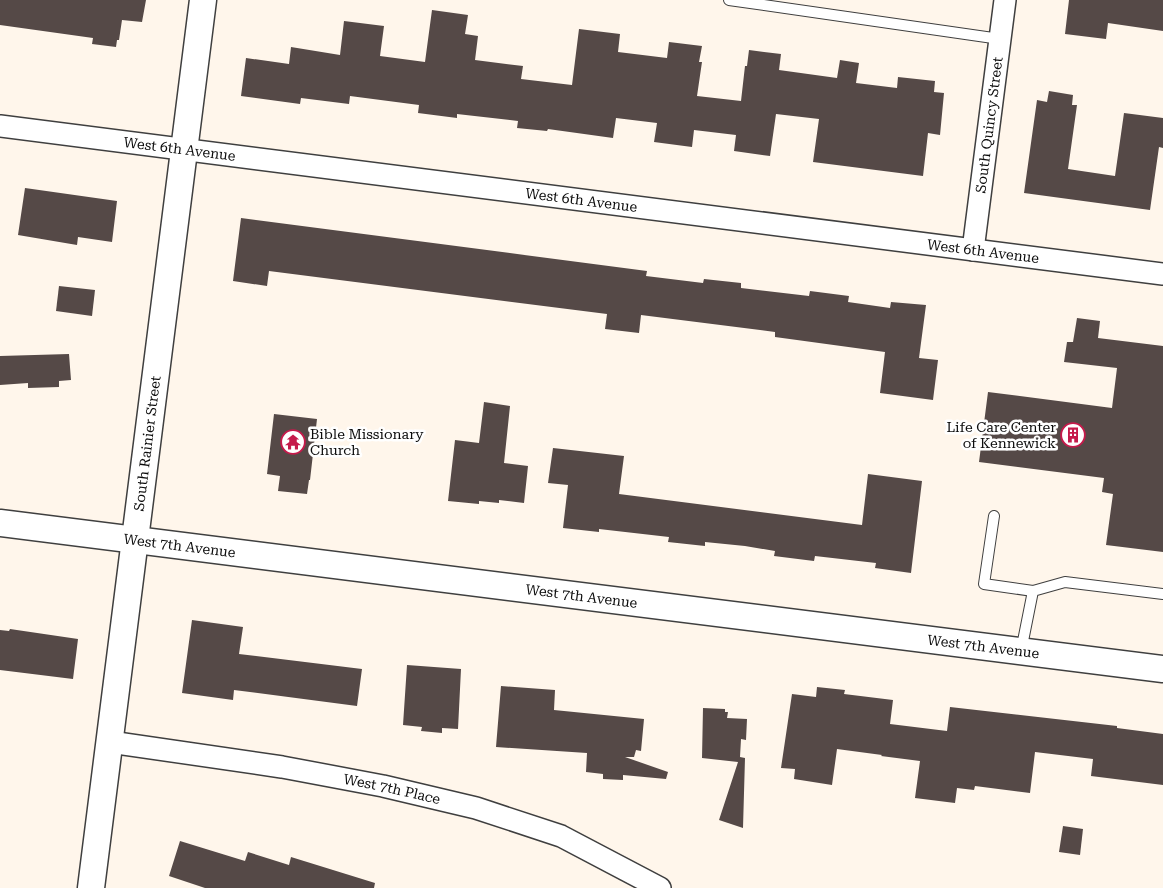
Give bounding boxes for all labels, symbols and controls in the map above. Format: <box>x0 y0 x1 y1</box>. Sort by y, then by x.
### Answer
street label: South Quincy Street <box>972 56 1006 194</box>
street label: West 6th Avenue <box>123 134 237 164</box>
street label: West 6th Avenue <box>524 185 639 215</box>
street label: West 6th Avenue <box>926 236 1040 266</box>
street label: South Rainier Street <box>131 375 164 512</box>
place label: Life Care Center of Kennewick <box>946 419 1056 451</box>
building icon: Life Care Center of Kennewick <box>1060 422 1086 448</box>
place label: Bible Missionary Church <box>310 426 424 458</box>
temple icon: Bible Missionary Church <box>280 429 306 455</box>
street label: West 7th Avenue <box>123 531 237 561</box>
street label: West 7th Avenue <box>525 581 639 611</box>
street label: West 7th Avenue <box>926 631 1040 661</box>
street label: West 7th Place <box>342 771 442 807</box>

